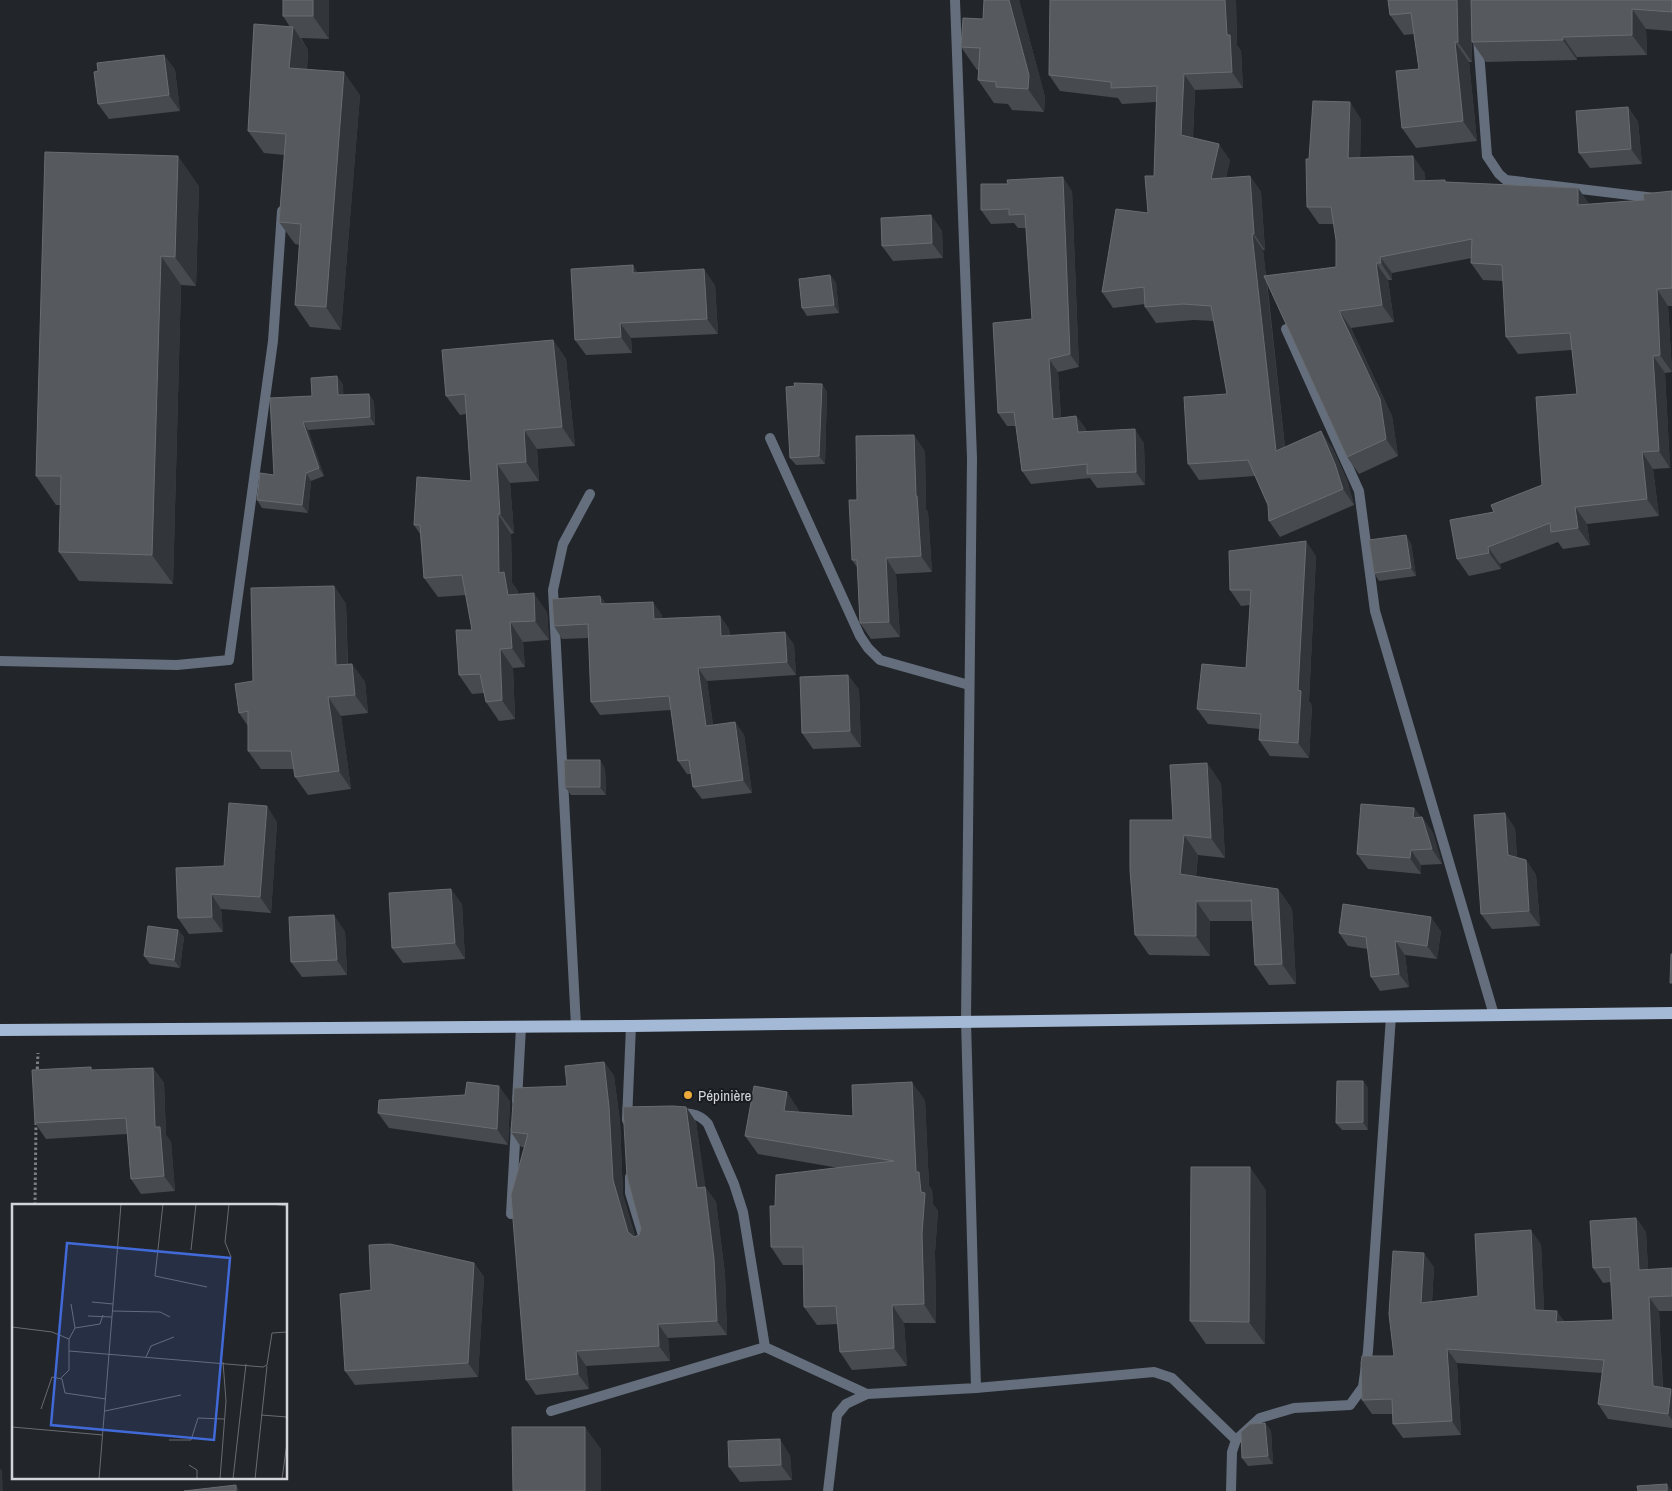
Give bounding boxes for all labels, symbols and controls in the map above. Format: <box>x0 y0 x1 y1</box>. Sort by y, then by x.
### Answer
place label: Pépinière <box>698 1085 752 1106</box>
marker: Pépinière <box>682 1089 694 1101</box>
inset map <box>12 1204 288 1478</box>

